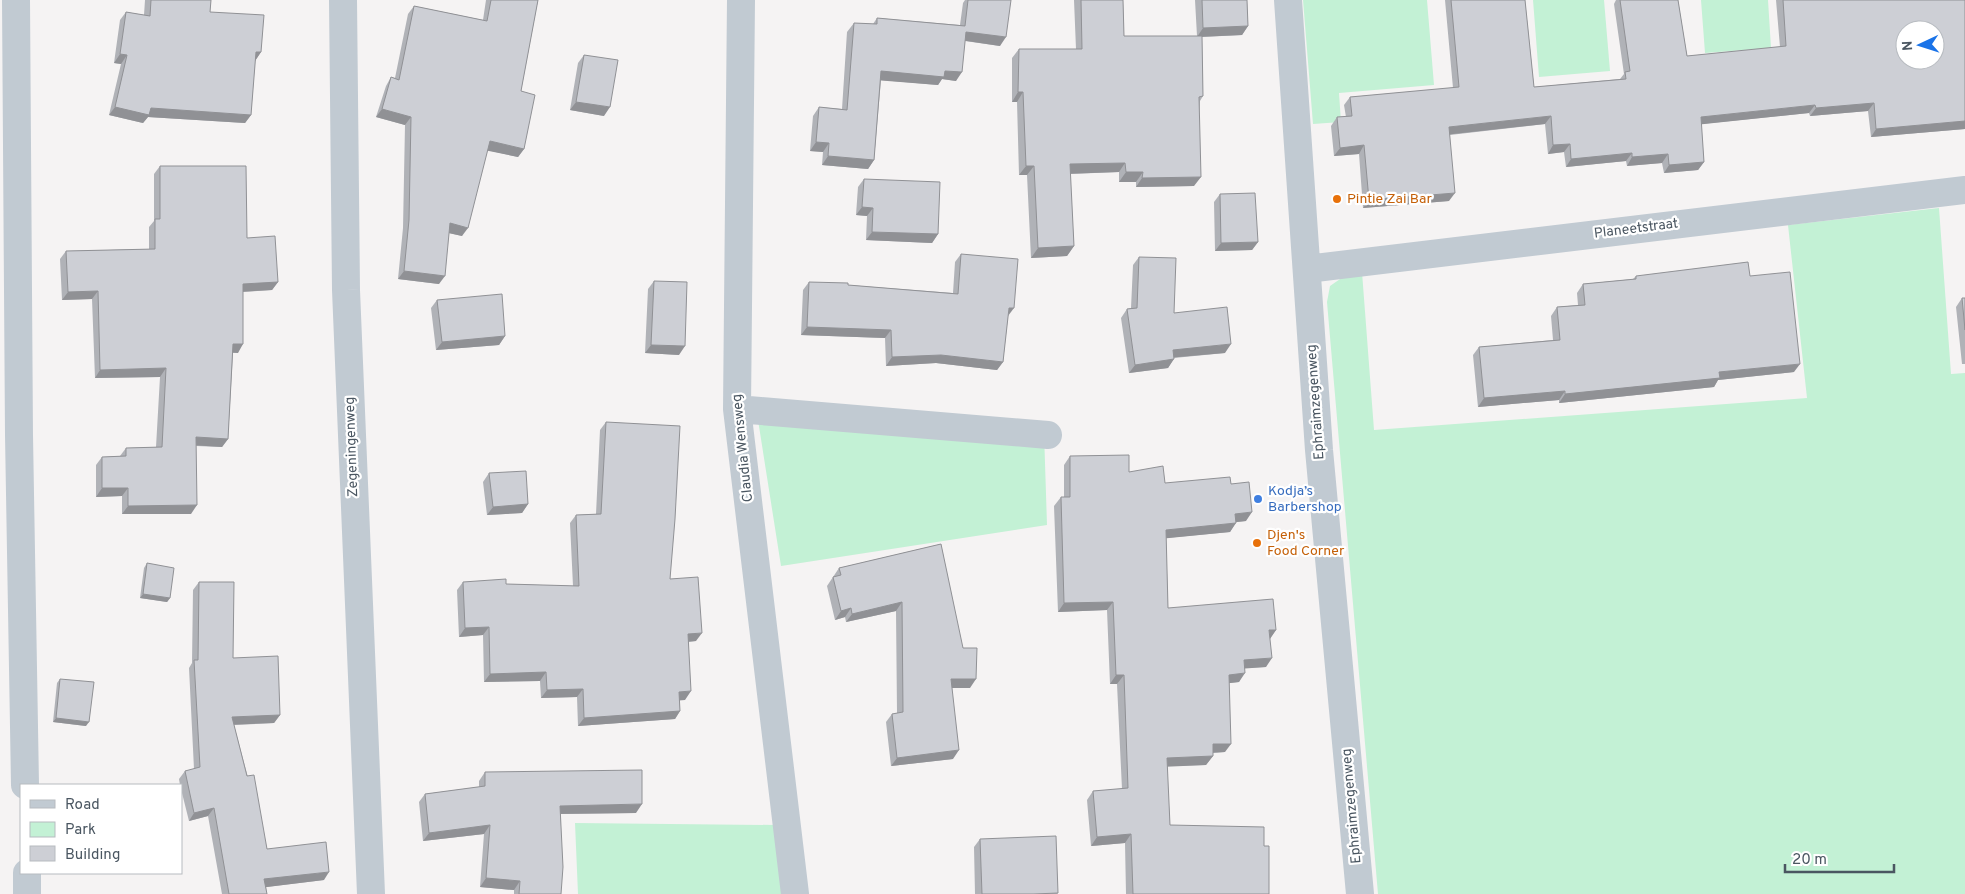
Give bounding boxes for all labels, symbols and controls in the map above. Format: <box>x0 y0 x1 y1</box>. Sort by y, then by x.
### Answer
north arrow <box>1895 20 1945 70</box>
text: N <box>1900 40 1917 51</box>
place label: Pintie Zai Bar <box>1347 191 1433 208</box>
marker: Pintie Zai Bar <box>1331 193 1343 205</box>
street label: Planeetstraat <box>1593 215 1679 243</box>
street label: Ephraimzegenweg <box>1303 344 1329 460</box>
street label: Claudia Wensweg <box>729 393 757 503</box>
street label: Zegeningenweg <box>342 397 362 497</box>
place label: Kodja’s Barbershop <box>1268 483 1342 516</box>
marker: Kodja’s Barbershop <box>1252 493 1264 505</box>
place label: Djen's Food Corner <box>1267 527 1345 560</box>
marker: Djen's Food Corner <box>1251 537 1263 549</box>
street label: Ephraimzegenweg <box>1338 748 1366 864</box>
legend <box>20 784 182 874</box>
text: Road <box>65 796 100 815</box>
text: Park <box>65 821 96 840</box>
scale bar <box>1785 842 1894 874</box>
text: Building <box>65 846 120 865</box>
text: 20 m <box>1792 851 1827 870</box>

